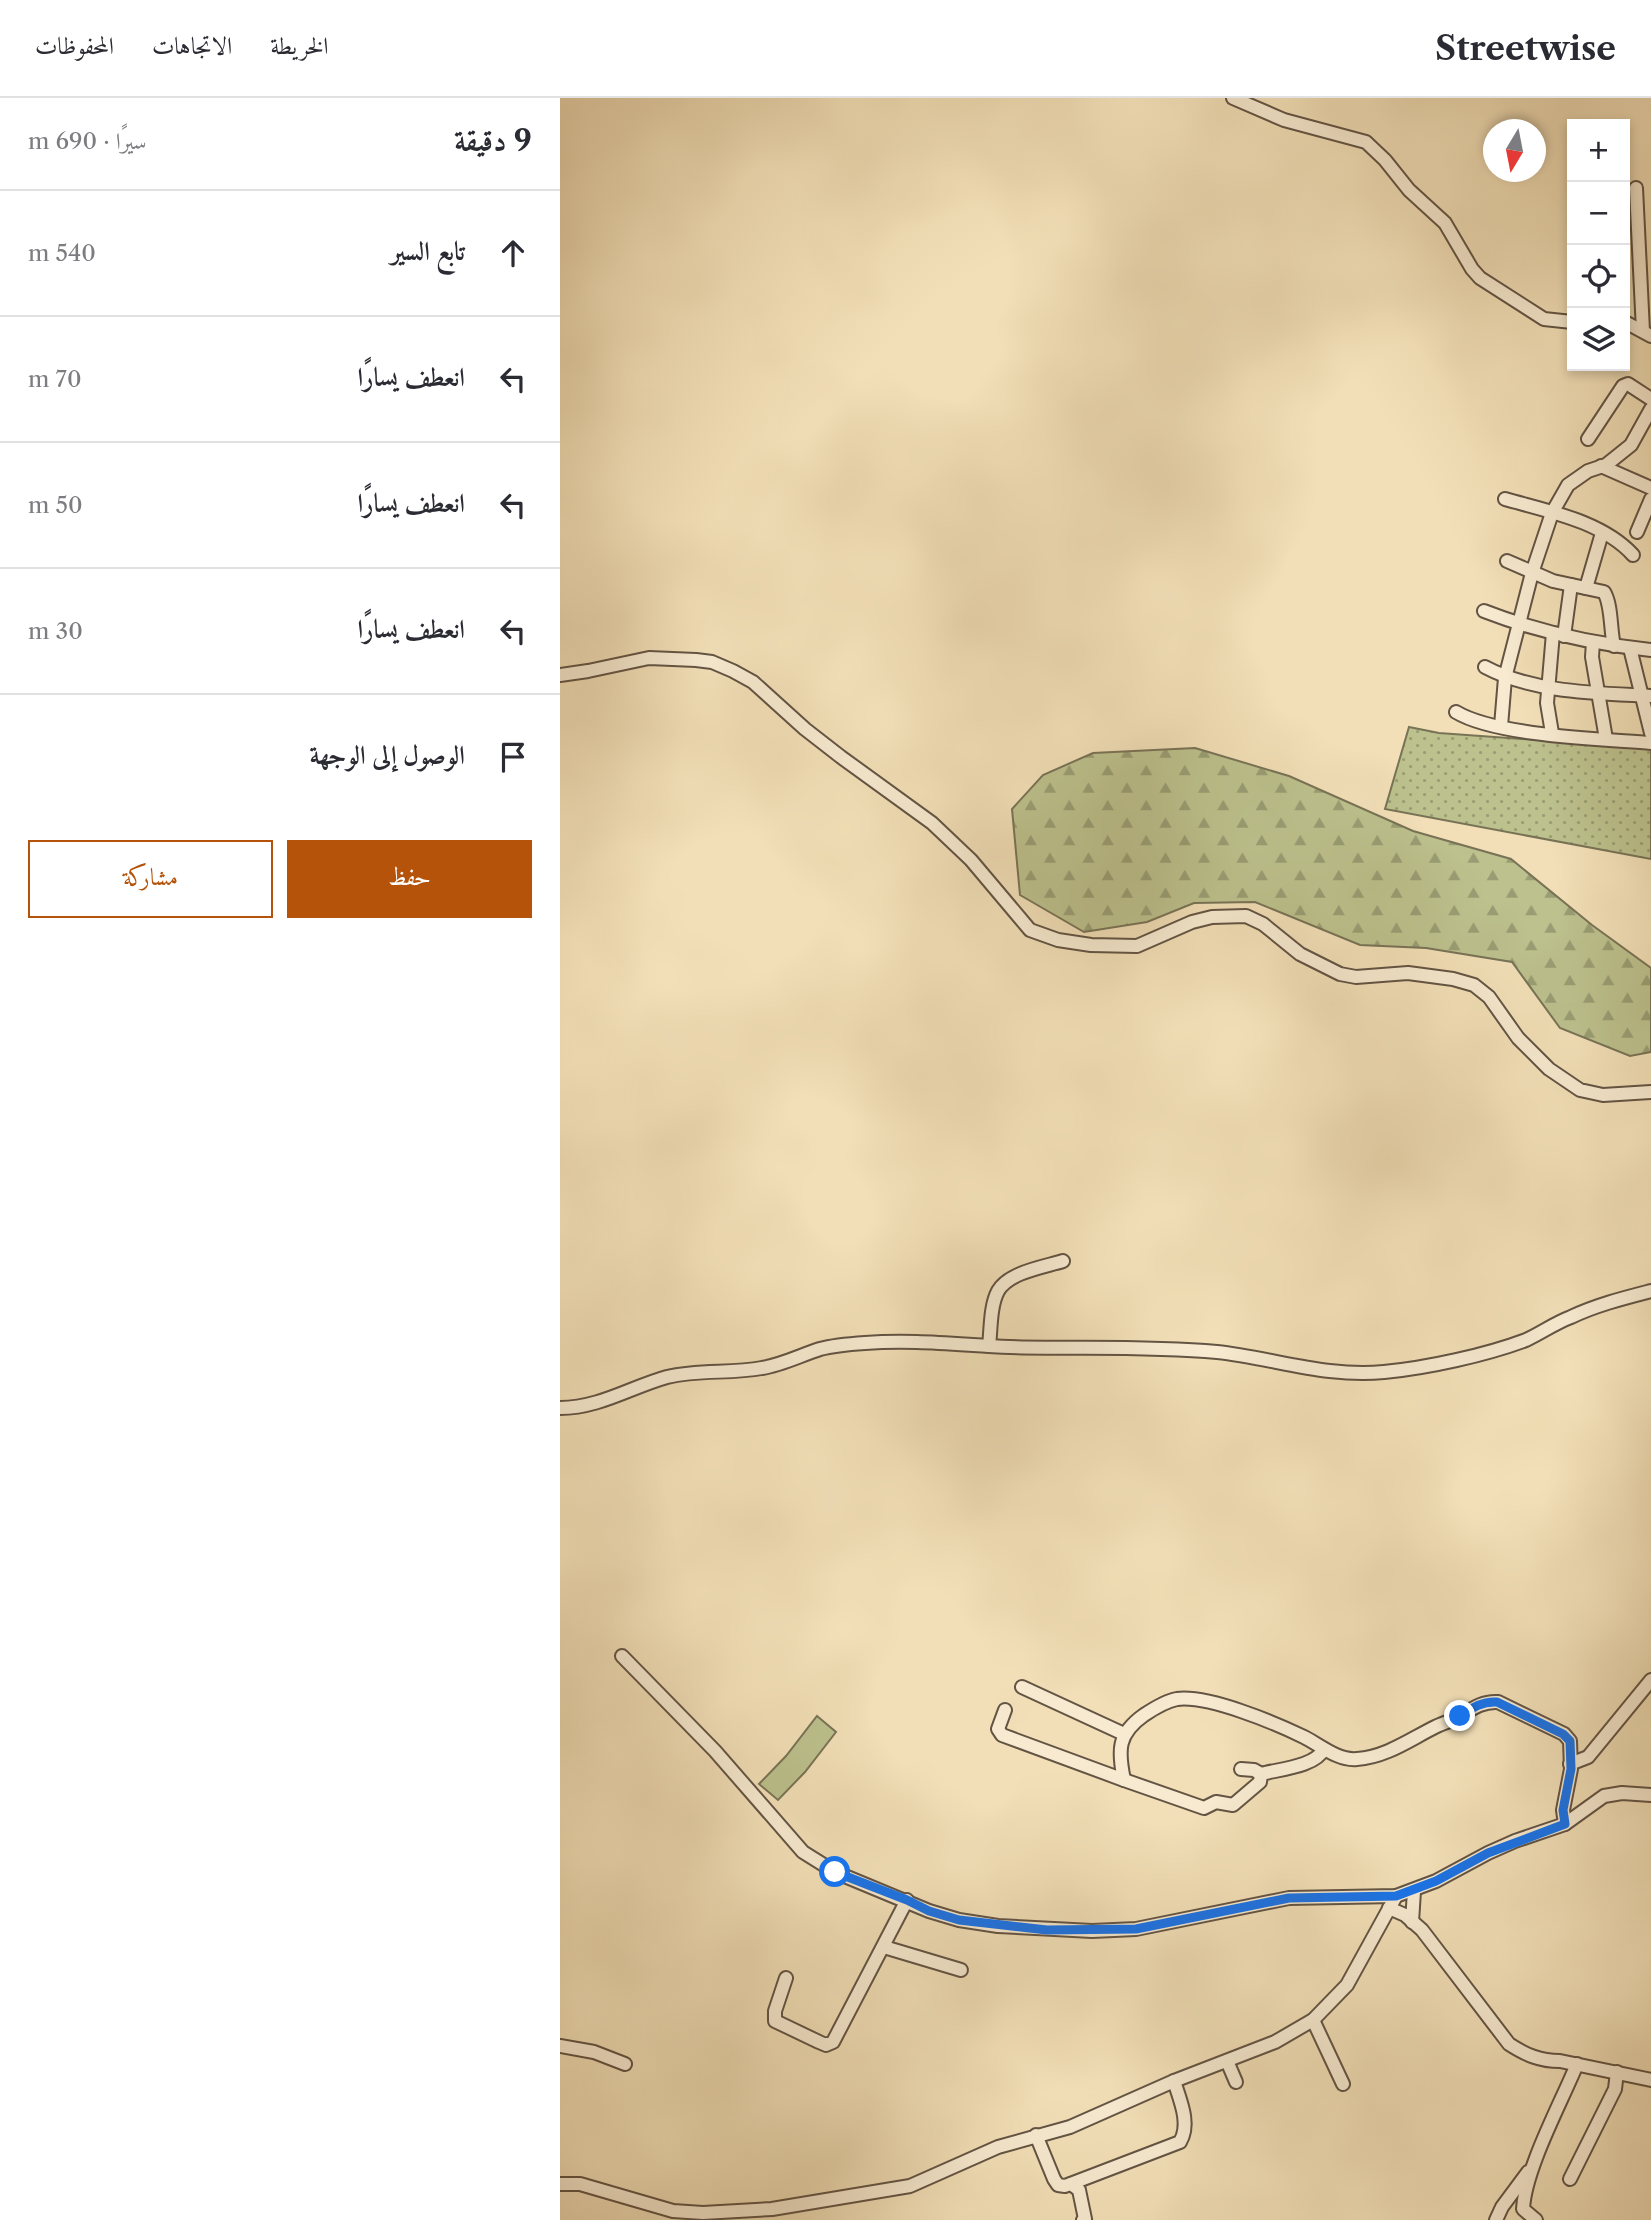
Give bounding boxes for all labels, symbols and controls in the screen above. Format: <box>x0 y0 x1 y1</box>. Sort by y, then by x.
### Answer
text: Streetwise <box>1435 28 1616 69</box>
text: المحفوظات <box>35 31 114 60</box>
text: الاتجاهات <box>152 31 232 60</box>
text: الخريطة <box>270 31 329 60</box>
north arrow <box>1483 119 1546 182</box>
map controls <box>1567 119 1630 371</box>
button: + <box>1567 119 1630 182</box>
text: 9 دقيقة <box>454 122 532 159</box>
text: سيرًا · 690 m <box>28 127 147 155</box>
button: − <box>1567 182 1630 245</box>
icon: ahead <box>494 234 532 272</box>
text: تابع السير <box>391 235 465 267</box>
text: 540 m <box>28 239 96 267</box>
button: locate <box>1567 245 1630 308</box>
button: layers <box>1567 308 1630 371</box>
icon: left <box>494 360 532 398</box>
text: انعطف يسارًا <box>357 361 465 393</box>
text: 70 m <box>28 365 81 393</box>
icon: left <box>494 486 532 524</box>
text: انعطف يسارًا <box>357 487 465 519</box>
text: 50 m <box>28 491 83 519</box>
icon: left <box>494 612 532 650</box>
text: انعطف يسارًا <box>357 613 465 645</box>
text: 30 m <box>28 617 83 645</box>
icon: arrive <box>494 738 532 776</box>
text: الوصول إلى الوجهة <box>310 739 465 771</box>
button: مشاركة <box>28 840 273 918</box>
button: حفظ <box>287 840 532 918</box>
route end <box>1444 1700 1475 1731</box>
route start <box>819 1856 850 1887</box>

